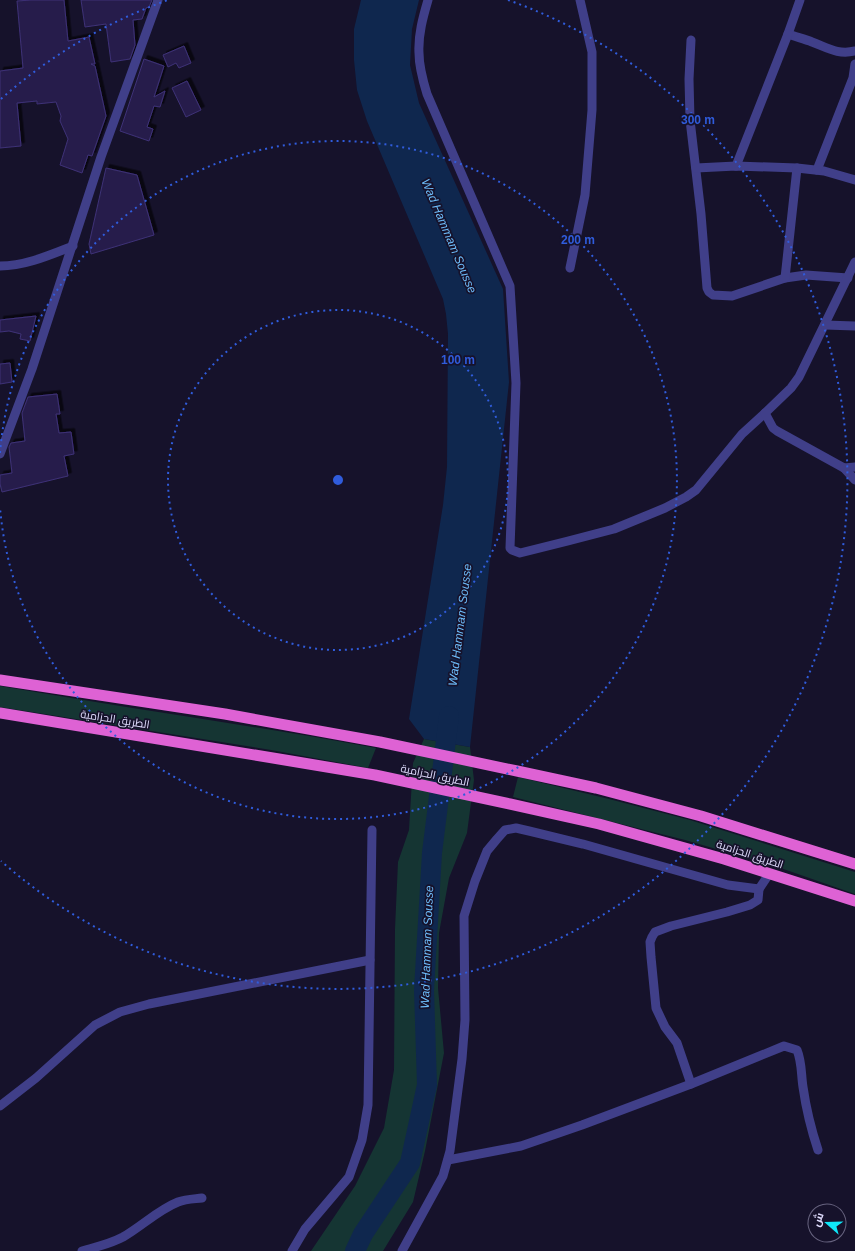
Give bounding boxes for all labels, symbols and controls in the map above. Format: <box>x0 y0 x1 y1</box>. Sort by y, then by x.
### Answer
text: 300 m <box>681 113 715 127</box>
water label: Wad Hammam Sousse <box>418 177 480 296</box>
text: 200 m <box>561 233 595 247</box>
text: 100 m <box>441 353 475 367</box>
centre of rings <box>331 473 345 487</box>
water label: Wad Hammam Sousse <box>446 563 474 687</box>
street label: الطريق الحزامية <box>79 708 150 731</box>
street label: الطريق الحزامية <box>399 762 470 789</box>
street label: الطريق الحزامية <box>715 838 785 871</box>
water label: Wad Hammam Sousse <box>418 885 436 1009</box>
north arrow <box>807 1203 847 1243</box>
text: ش <box>810 1211 827 1229</box>

